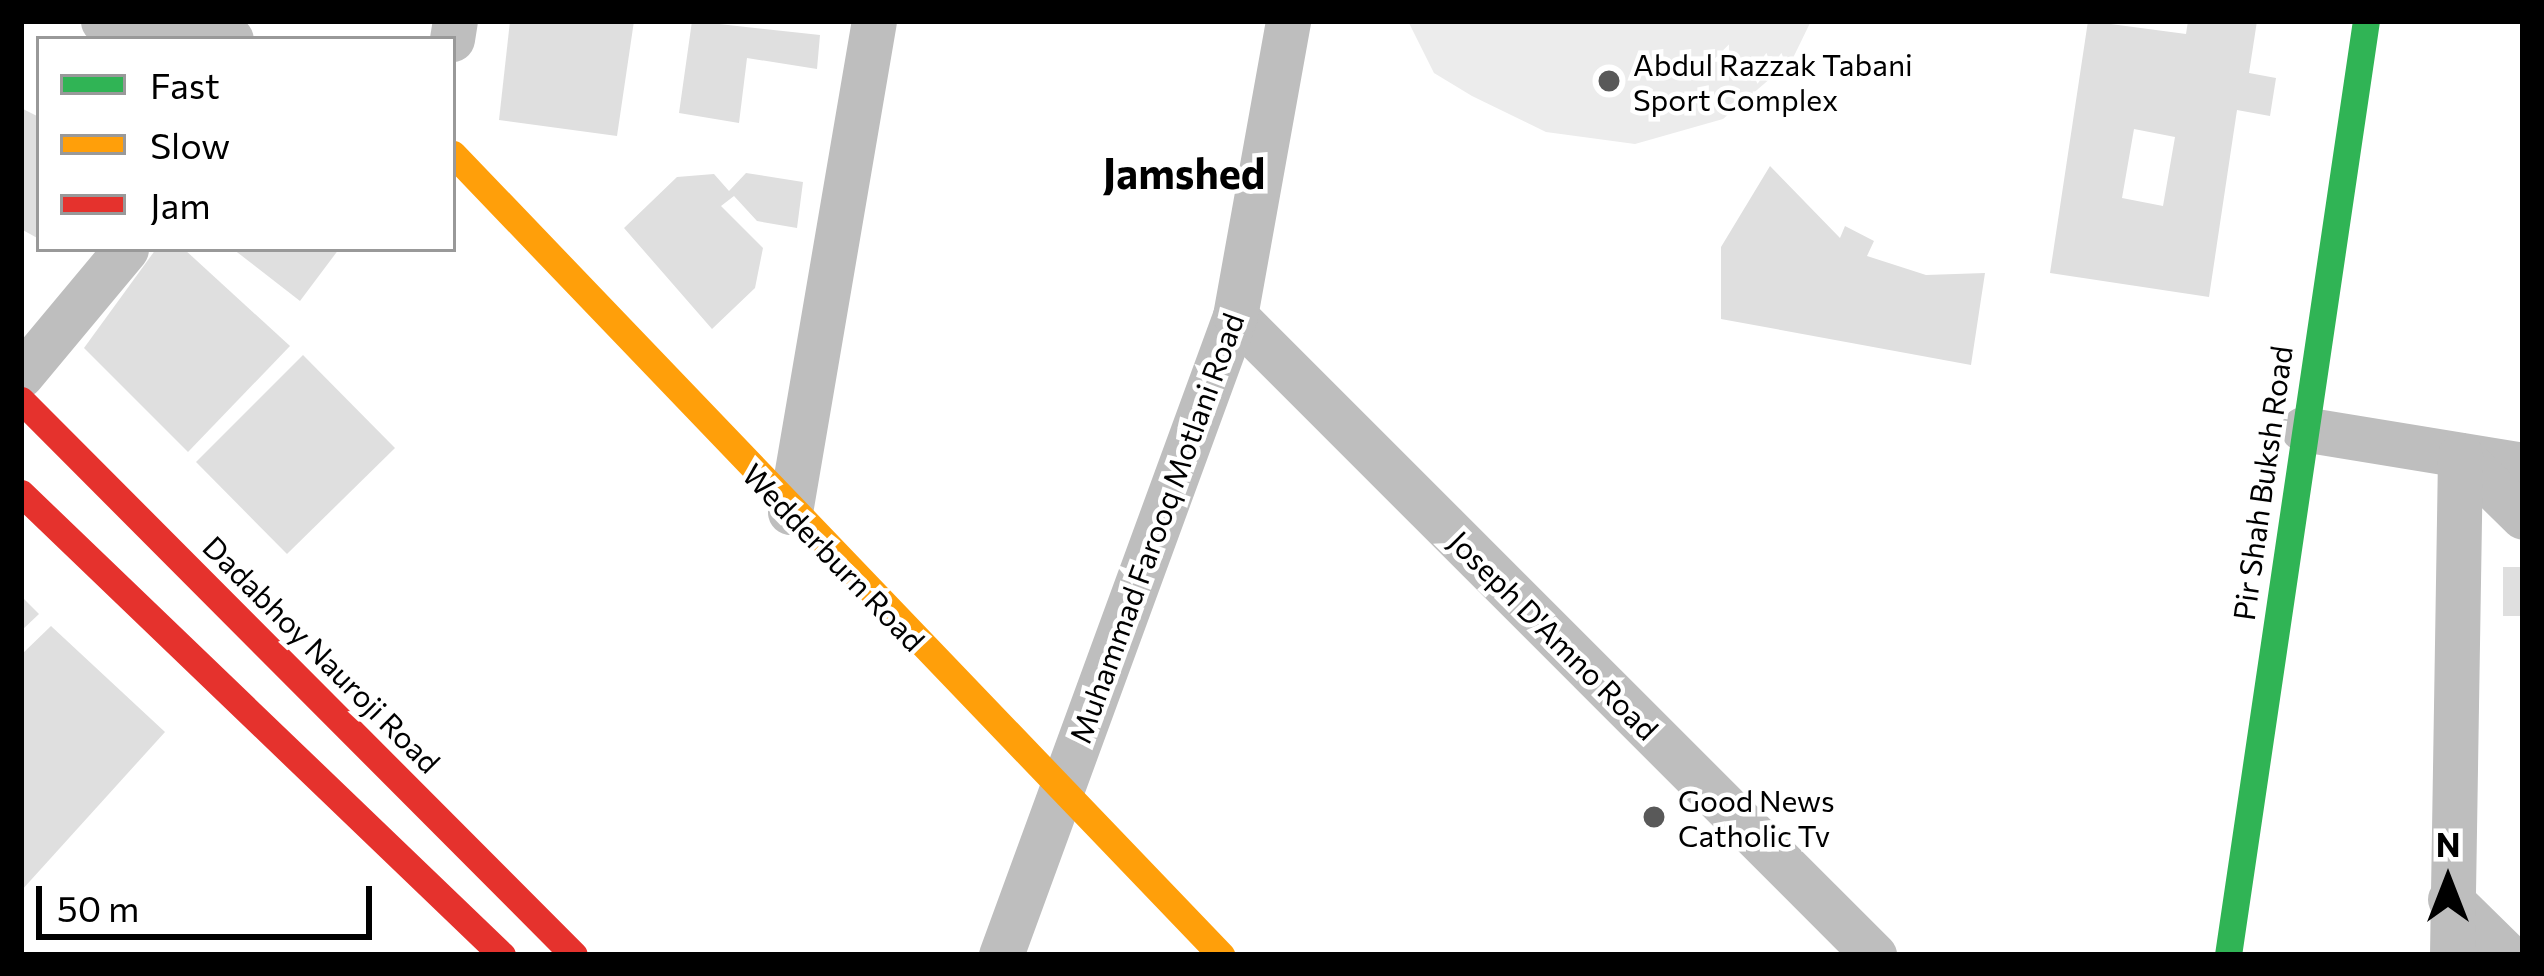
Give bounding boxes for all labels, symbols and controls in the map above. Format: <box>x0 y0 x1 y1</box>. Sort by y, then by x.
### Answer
legend <box>36 36 456 252</box>
place label: Abdul Razzak Tabani Sport Complex <box>1633 46 1913 116</box>
text: Fast <box>150 62 220 106</box>
marker: Abdul Razzak Tabani Sport Complex <box>1596 68 1622 94</box>
text: Slow <box>150 122 230 166</box>
district label: Jamshed <box>1103 147 1265 197</box>
text: Jam <box>150 182 211 226</box>
street label: Muhammad Farooq Motlani Road <box>1061 308 1251 748</box>
street label: Pir Shah Buksh Road <box>2225 343 2299 623</box>
street label: Wedderburn Road <box>736 456 932 658</box>
street label: Joseph D'Amno Road <box>1442 523 1666 747</box>
street label: Dadabhoy Nauroji Road <box>196 528 448 780</box>
place label: Good News Catholic Tv <box>1678 782 1835 852</box>
marker: Good News Catholic Tv <box>1641 804 1667 830</box>
north arrow <box>2388 820 2508 940</box>
text: N <box>2436 823 2460 864</box>
scale bar <box>42 862 378 936</box>
text: 50 m <box>57 885 139 929</box>

